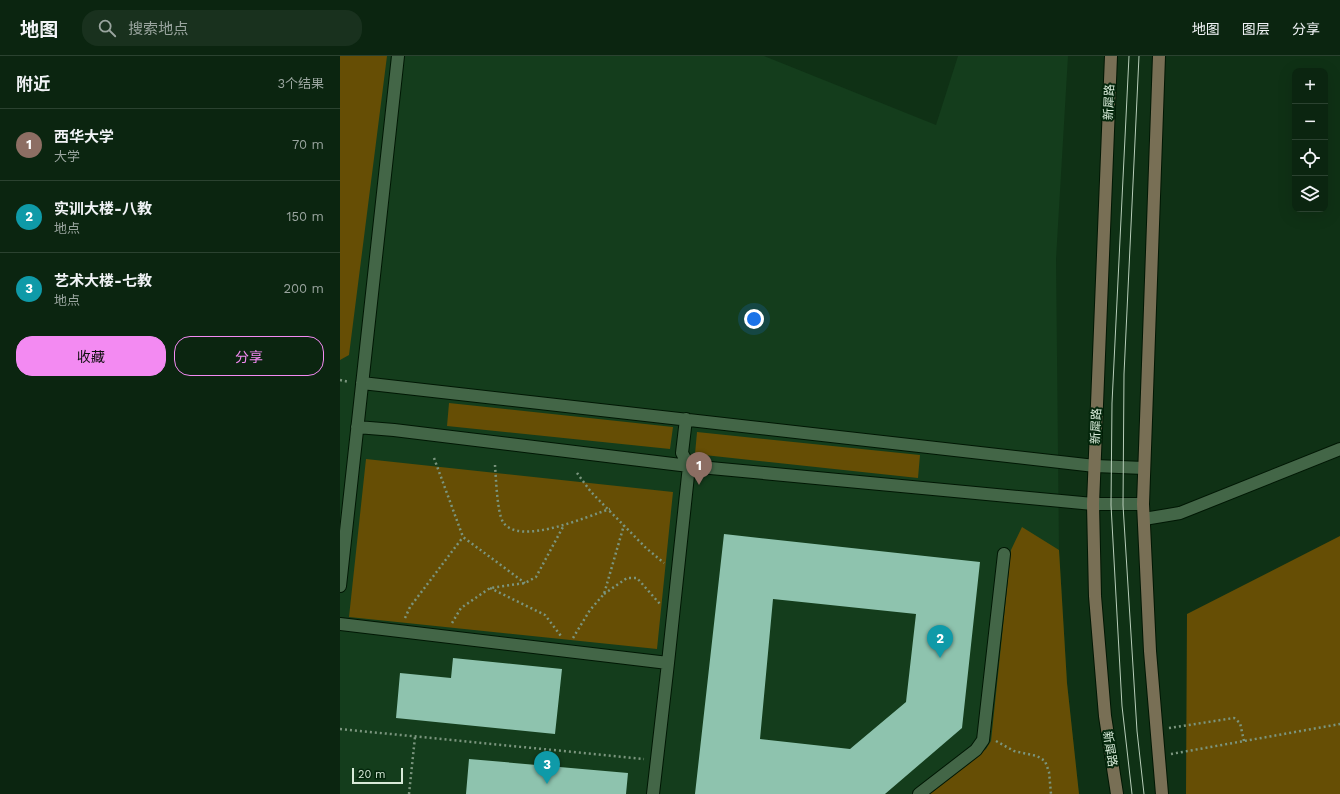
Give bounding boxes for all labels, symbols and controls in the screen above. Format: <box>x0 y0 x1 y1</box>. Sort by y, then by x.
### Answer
search box <box>82 10 362 46</box>
icon: search <box>96 17 118 39</box>
text: 地图 <box>20 18 58 41</box>
text: 搜索地点 <box>128 20 188 38</box>
text: 地图 <box>1192 21 1220 37</box>
text: 图层 <box>1242 21 1270 37</box>
text: 分享 <box>1292 21 1320 37</box>
map controls <box>1292 68 1328 212</box>
button: + <box>1292 68 1328 104</box>
text: 附近 <box>16 74 50 94</box>
text: 3个结果 <box>277 76 324 91</box>
street label: 新犀路 <box>1101 84 1117 120</box>
button: − <box>1292 104 1328 140</box>
text: 西华大学 <box>54 128 114 146</box>
text: 1 <box>26 137 32 152</box>
text: 70 m <box>292 137 324 152</box>
button: locate <box>1292 140 1328 176</box>
text: 大学 <box>54 149 80 164</box>
button: layers <box>1292 176 1328 212</box>
text: 实训大楼-八教 <box>54 200 152 218</box>
text: 2 <box>25 209 33 224</box>
text: 150 m <box>286 209 324 224</box>
text: 地点 <box>54 221 80 236</box>
text: 艺术大楼-七教 <box>54 272 152 290</box>
text: 3 <box>25 281 33 296</box>
text: 200 m <box>283 281 324 296</box>
text: 地点 <box>54 293 80 308</box>
your location <box>744 309 764 329</box>
button: 收藏 <box>16 336 166 376</box>
button: 分享 <box>174 336 324 376</box>
street label: 新犀路 <box>1088 408 1104 444</box>
pin: 1 <box>686 452 712 485</box>
pin: 2 <box>927 625 953 658</box>
street label: 新犀路 <box>1100 730 1120 768</box>
pin: 3 <box>534 751 560 784</box>
scale bar <box>352 766 403 785</box>
text: 20 m <box>358 768 386 781</box>

